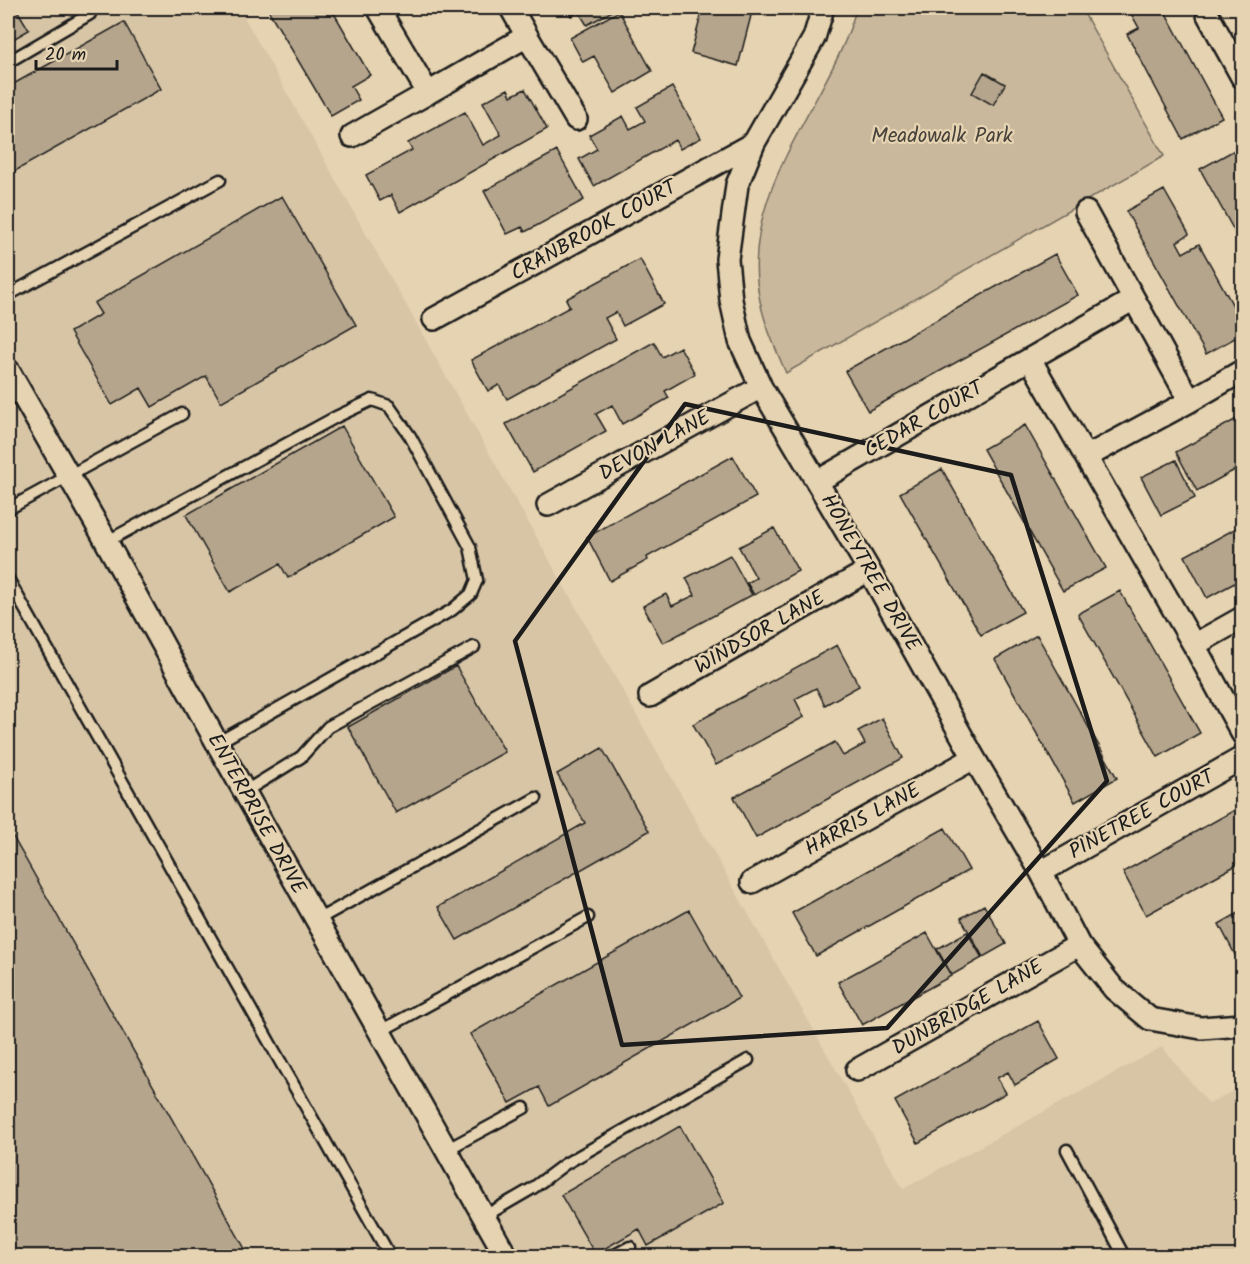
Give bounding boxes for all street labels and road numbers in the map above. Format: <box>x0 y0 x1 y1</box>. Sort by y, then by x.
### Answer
street label: CRANBROOK COURT <box>505 171 685 290</box>
street label: CEDAR COURT <box>858 371 992 468</box>
street label: DEVON LANE <box>593 401 718 490</box>
street label: HONEYTREE DRIVE <box>811 488 929 659</box>
street label: WINDSOR LANE <box>688 582 832 684</box>
street label: ENTERPRISE DRIVE <box>198 727 314 901</box>
street label: PINETREE COURT <box>1063 760 1223 869</box>
street label: HARRIS LANE <box>799 774 928 866</box>
street label: DUNBRIDGE LANE <box>886 951 1051 1065</box>

